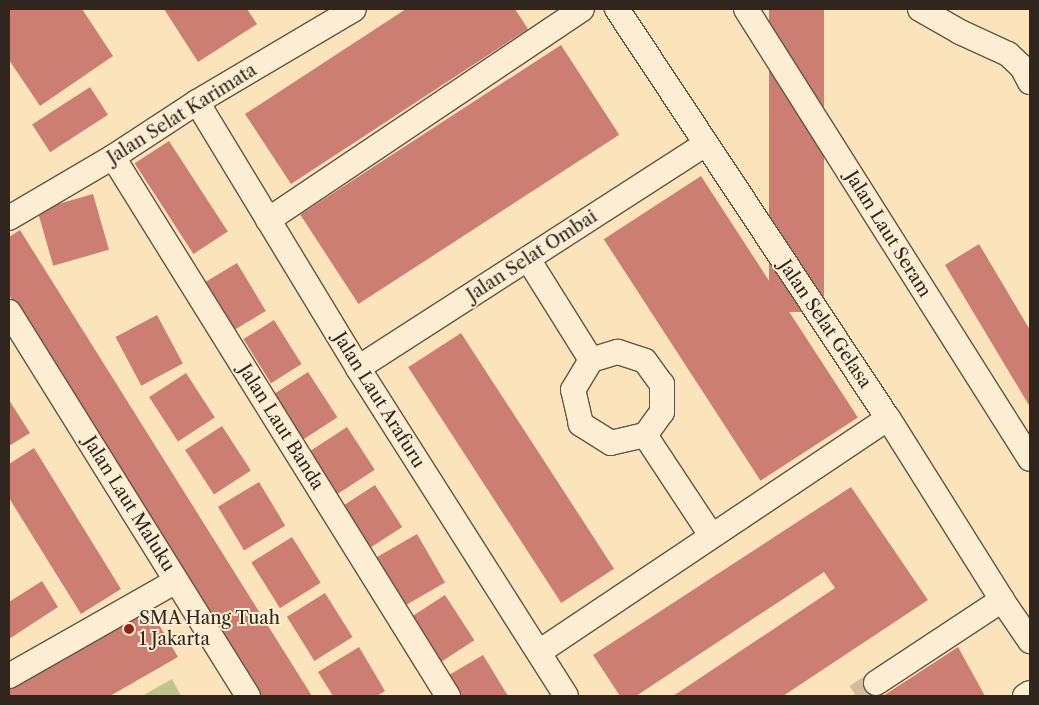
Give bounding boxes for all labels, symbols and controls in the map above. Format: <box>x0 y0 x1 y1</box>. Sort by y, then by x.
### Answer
street label: Jalan Selat Karimata <box>103 59 261 169</box>
street label: Jalan Laut Seram <box>841 167 935 301</box>
street label: Jalan Selat Ombai <box>463 206 601 306</box>
street label: Jalan Selat Gelasa <box>774 256 876 392</box>
street label: Jalan Laut Arafuru <box>328 328 430 472</box>
street label: Jalan Laut Banda <box>234 360 328 494</box>
street label: Jalan Laut Maluku <box>79 432 179 576</box>
place label: SMA Hang Tuah 1 Jakarta <box>139 608 281 650</box>
marker: SMA Hang Tuah 1 Jakarta <box>123 623 135 635</box>

